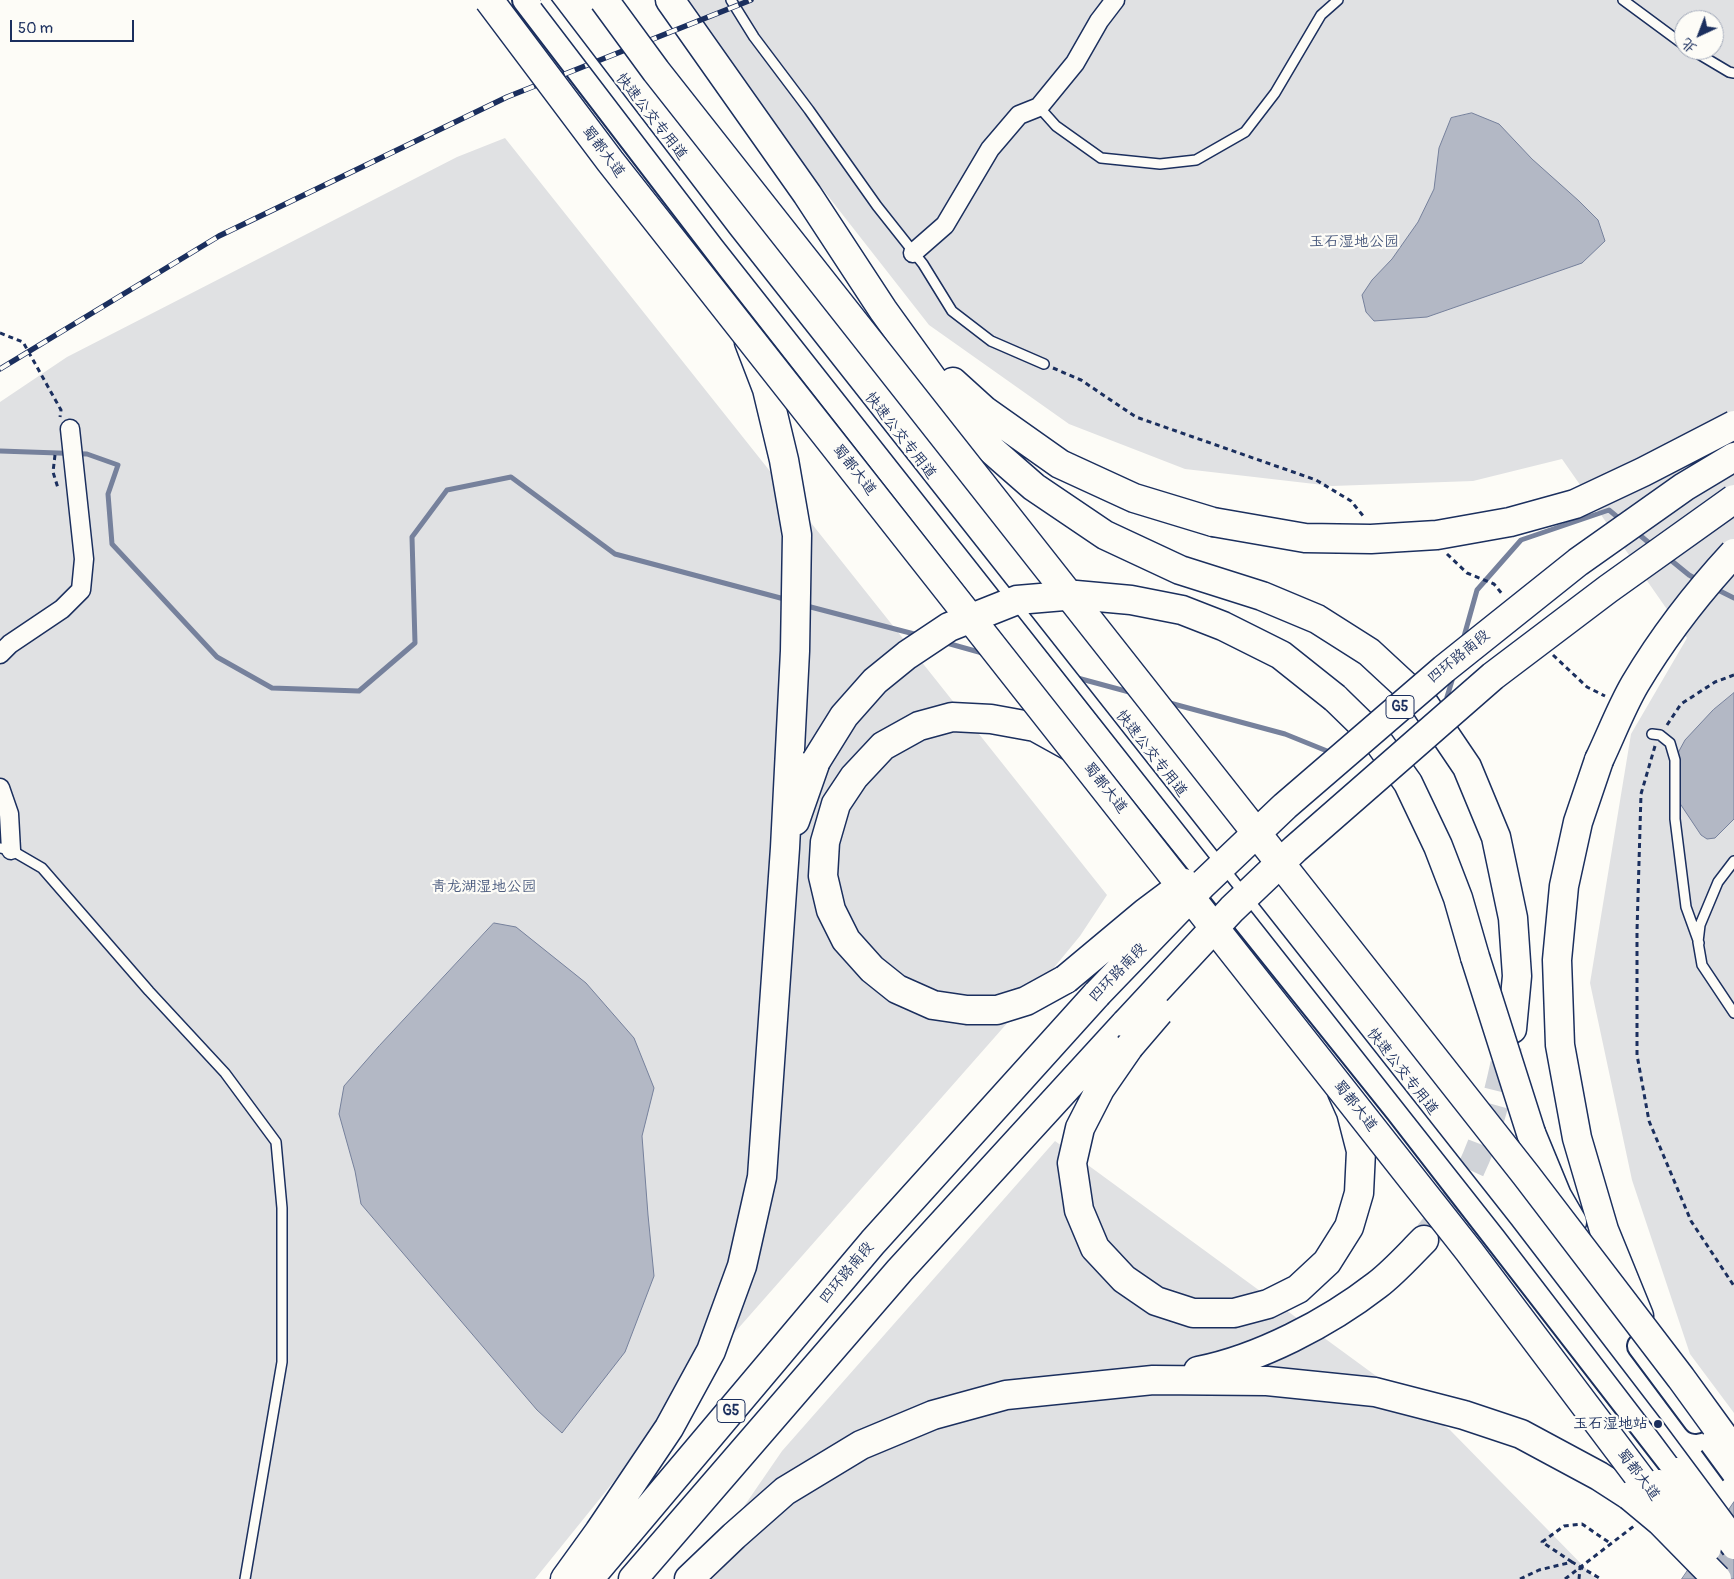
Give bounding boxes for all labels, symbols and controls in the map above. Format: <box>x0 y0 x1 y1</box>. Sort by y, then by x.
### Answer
scale bar <box>12 10 136 42</box>
north arrow <box>1674 10 1724 60</box>
text: 50 m <box>18 19 53 38</box>
text: 北 <box>1678 35 1700 57</box>
street label: 快速公交专用道 <box>612 70 690 164</box>
street label: 蜀都大道 <box>578 123 628 181</box>
park label: 玉石湿地公园 <box>1309 233 1399 251</box>
street label: 快速公交专用道 <box>861 389 939 483</box>
street label: 蜀都大道 <box>828 441 880 499</box>
street label: 四环路南段 <box>1424 626 1494 688</box>
road number: G5 <box>1386 696 1414 719</box>
street label: 快速公交专用道 <box>1112 707 1190 801</box>
street label: 蜀都大道 <box>1079 759 1131 817</box>
park label: 青龙湖湿地公园 <box>432 878 536 896</box>
street label: 四环路南段 <box>1085 940 1151 1006</box>
street label: 快速公交专用道 <box>1363 1025 1441 1119</box>
street label: 蜀都大道 <box>1329 1077 1381 1135</box>
street label: 四环路南段 <box>816 1238 878 1308</box>
road number: G5 <box>717 1400 745 1422</box>
place label: 玉石湿地站 <box>1573 1415 1648 1433</box>
marker: 玉石湿地站 <box>1652 1418 1664 1430</box>
street label: 蜀都大道 <box>1613 1446 1663 1504</box>

